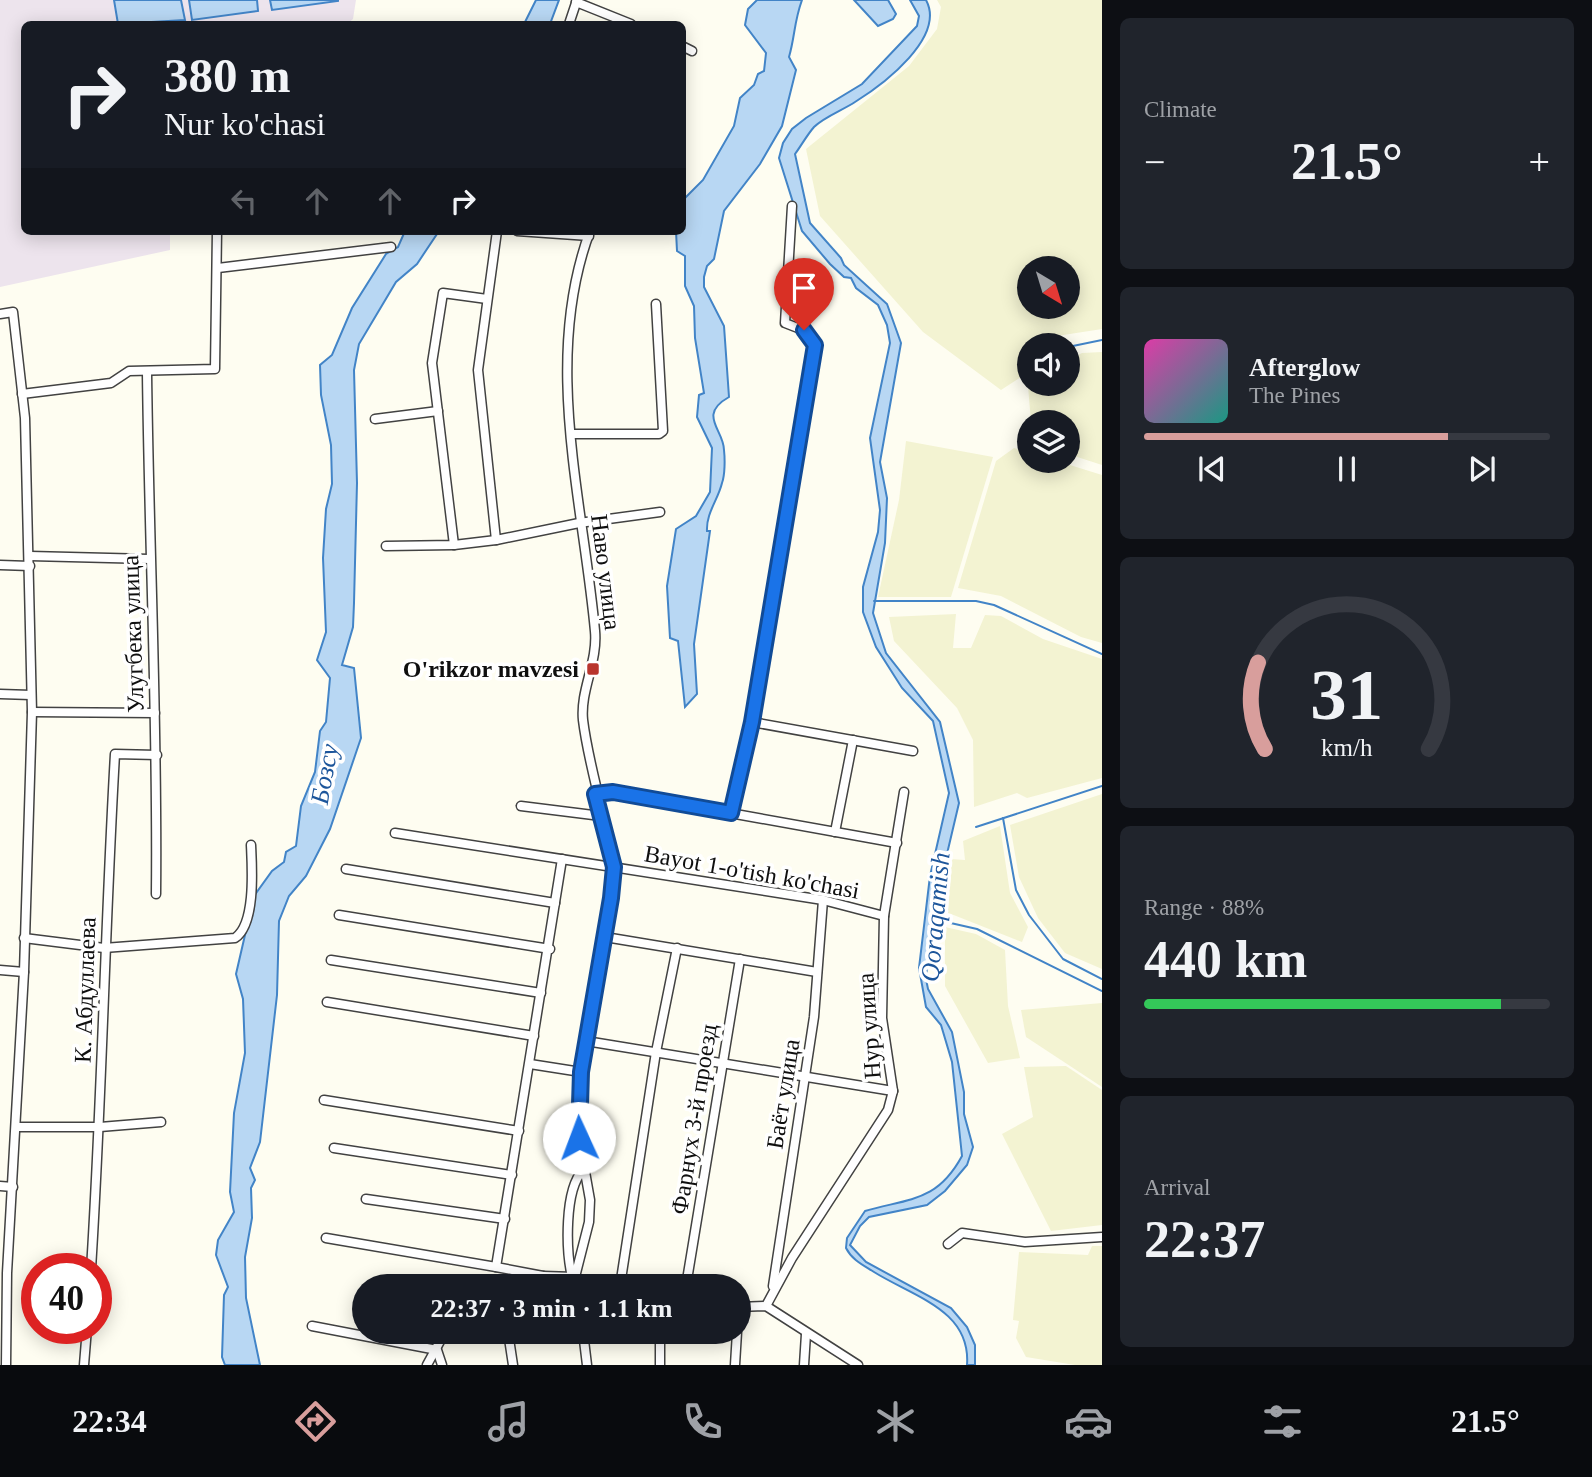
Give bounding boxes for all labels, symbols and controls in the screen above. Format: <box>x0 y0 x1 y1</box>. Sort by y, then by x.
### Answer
text: 380 m <box>164 48 291 103</box>
icon: right <box>49 49 140 140</box>
text: Climate <box>1144 97 1217 122</box>
text: Nur ko'chasi <box>164 106 325 142</box>
text: 21.5° <box>1291 133 1403 190</box>
text: − <box>1144 141 1165 183</box>
text: + <box>1529 141 1550 183</box>
icon: left <box>225 182 263 220</box>
icon: ahead <box>298 182 336 220</box>
icon: ahead <box>371 182 409 220</box>
icon: right <box>444 182 482 220</box>
north arrow <box>1017 256 1080 318</box>
map controls <box>1017 256 1080 473</box>
pin <box>774 258 834 330</box>
icon: arrive <box>785 269 823 307</box>
button: sound <box>1017 333 1080 396</box>
text: Afterglow <box>1249 353 1360 382</box>
text: The Pines <box>1249 383 1340 408</box>
button: layers <box>1017 410 1080 473</box>
icon: previous <box>1193 450 1231 488</box>
icon: pause <box>1328 450 1366 488</box>
icon: next <box>1463 450 1501 488</box>
street label: Наво улица <box>586 513 626 632</box>
street label: Улугбека улица <box>117 554 149 713</box>
text: 31 <box>1311 654 1383 735</box>
place label: O'rikzor mavzesi <box>403 656 579 682</box>
marker: O'rikzor mavzesi <box>585 661 601 677</box>
text: km/h <box>1321 733 1373 760</box>
water label: Бозсу <box>305 741 344 807</box>
street label: Bayot 1-o'tish ko'chasi <box>642 840 862 904</box>
water label: Qoraqamish <box>915 851 956 983</box>
text: Range · 88% <box>1144 895 1264 920</box>
street label: К. Абдуллаева <box>69 916 101 1063</box>
text: 440 km <box>1144 931 1307 988</box>
street label: Нур улица <box>852 972 886 1080</box>
street label: Фарнух 3-й проезд <box>666 1022 722 1216</box>
street label: Баёт улица <box>761 1037 805 1151</box>
position arrow <box>542 1101 616 1175</box>
text: Arrival <box>1144 1175 1210 1200</box>
text: 22:37 <box>1144 1211 1265 1268</box>
speed limit sign: 40 <box>21 1253 112 1344</box>
text: 22:37 · 3 min · 1.1 km <box>431 1294 672 1323</box>
icon: directions <box>291 1397 340 1446</box>
icon: music <box>484 1397 533 1446</box>
icon: phone <box>678 1397 727 1446</box>
icon: climate <box>871 1397 920 1446</box>
icon: car <box>1064 1397 1113 1446</box>
icon: filters <box>1258 1397 1307 1446</box>
text: 22:34 <box>72 1403 147 1439</box>
text: 21.5° <box>1451 1403 1520 1439</box>

